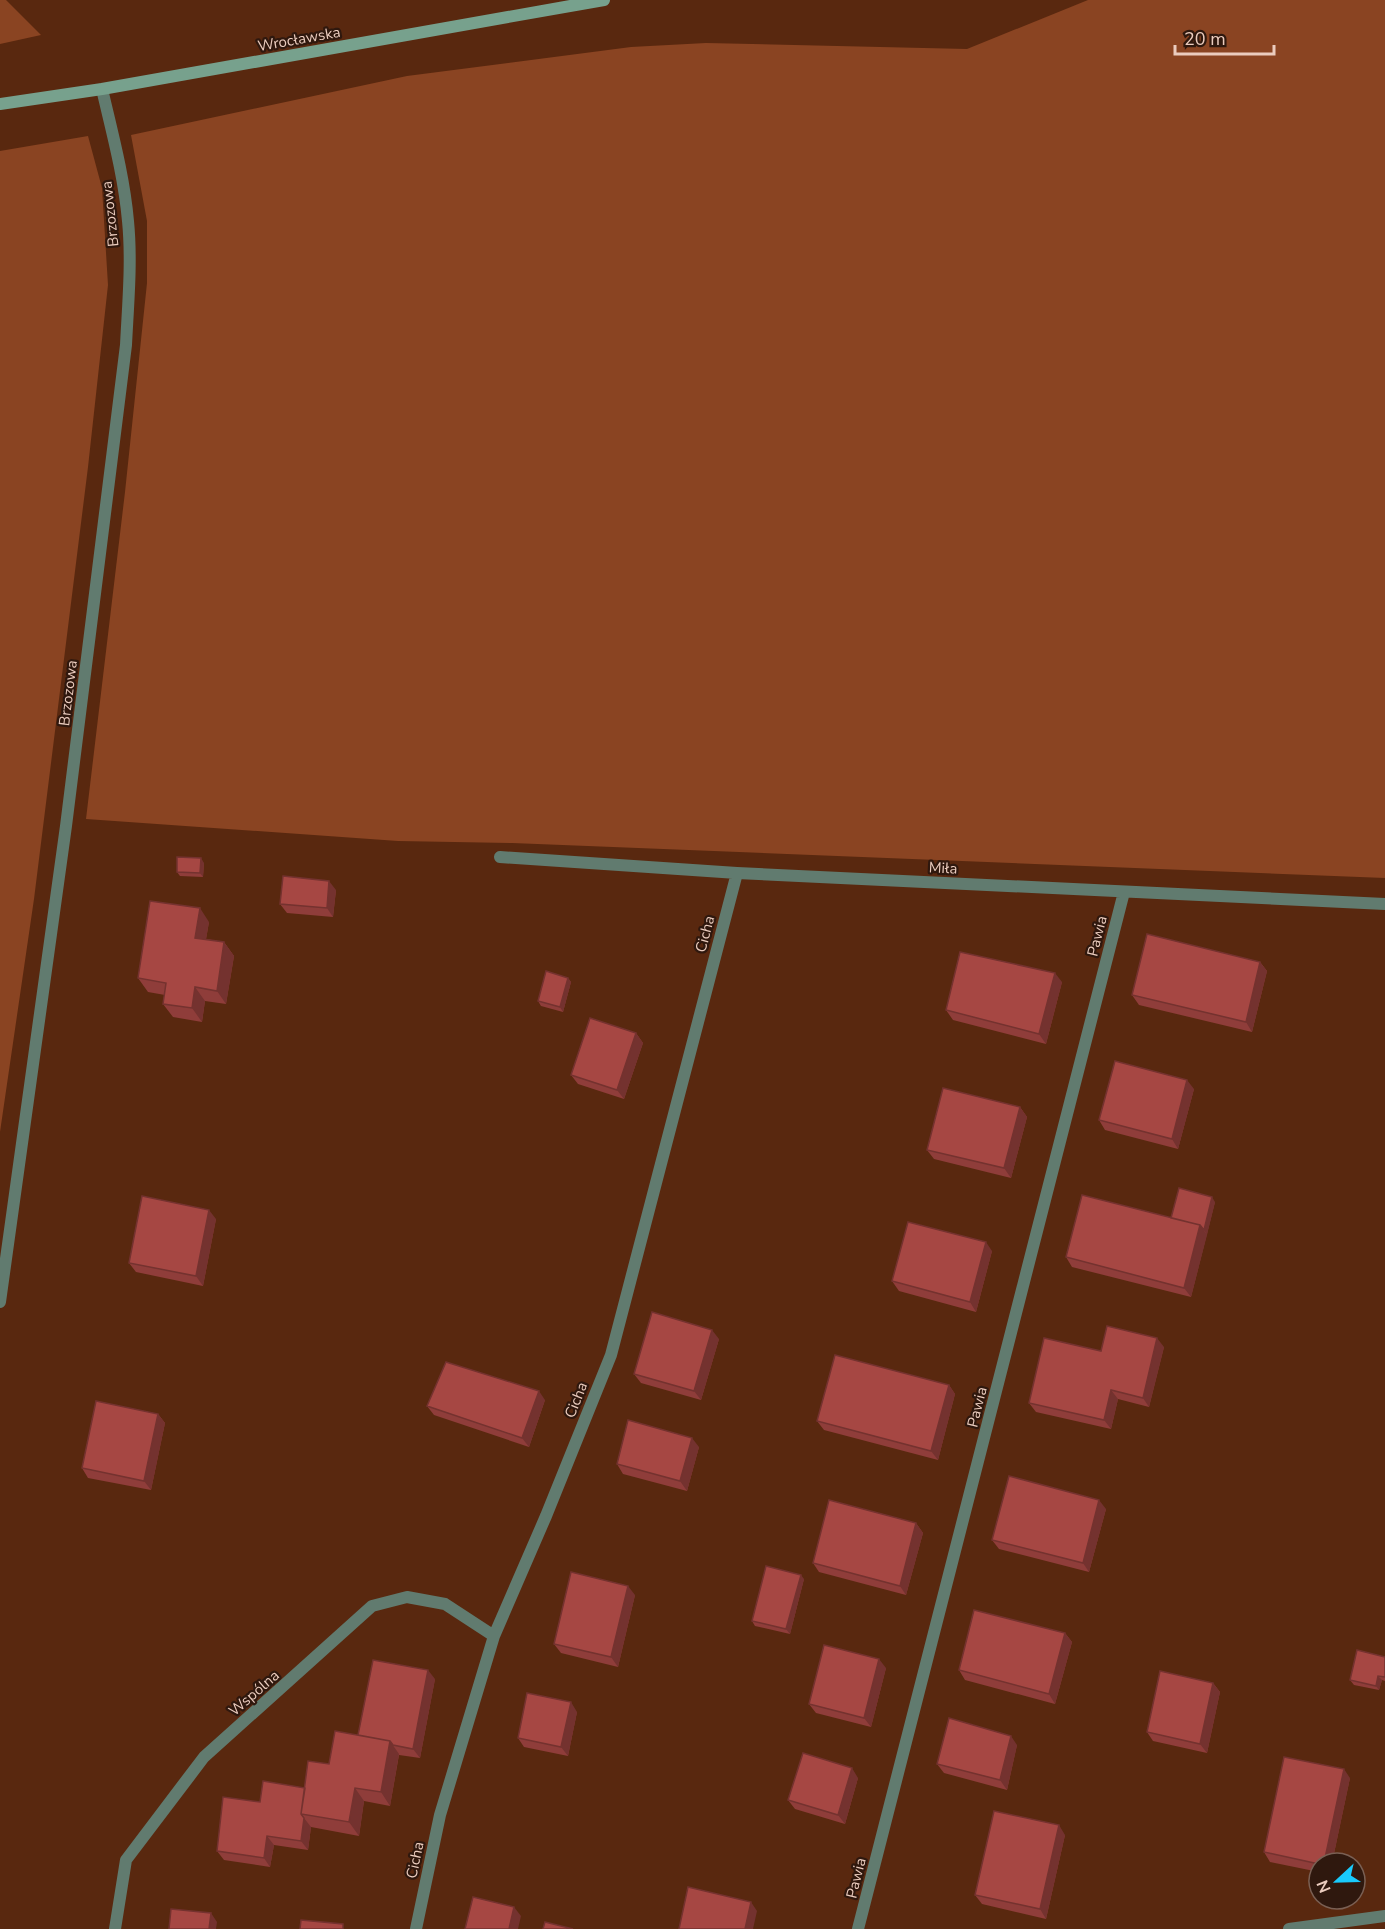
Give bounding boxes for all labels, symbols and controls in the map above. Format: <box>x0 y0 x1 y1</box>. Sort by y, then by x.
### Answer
scale bar <box>1175 18 1274 56</box>
street label: Wrocławska <box>256 22 342 56</box>
text: 20 m <box>1184 27 1226 51</box>
street label: Brzozowa <box>97 180 123 248</box>
street label: Brzozowa <box>54 659 82 727</box>
street label: Miła <box>928 857 958 879</box>
street label: Cicha <box>691 914 719 954</box>
street label: Pawia <box>1082 914 1112 958</box>
street label: Cicha <box>560 1379 592 1421</box>
street label: Pawia <box>962 1385 992 1429</box>
street label: Wspólna <box>224 1665 284 1721</box>
street label: Cicha <box>401 1840 429 1880</box>
north arrow <box>1307 1851 1367 1911</box>
street label: Pawia <box>841 1856 871 1900</box>
text: N <box>1312 1877 1336 1896</box>

